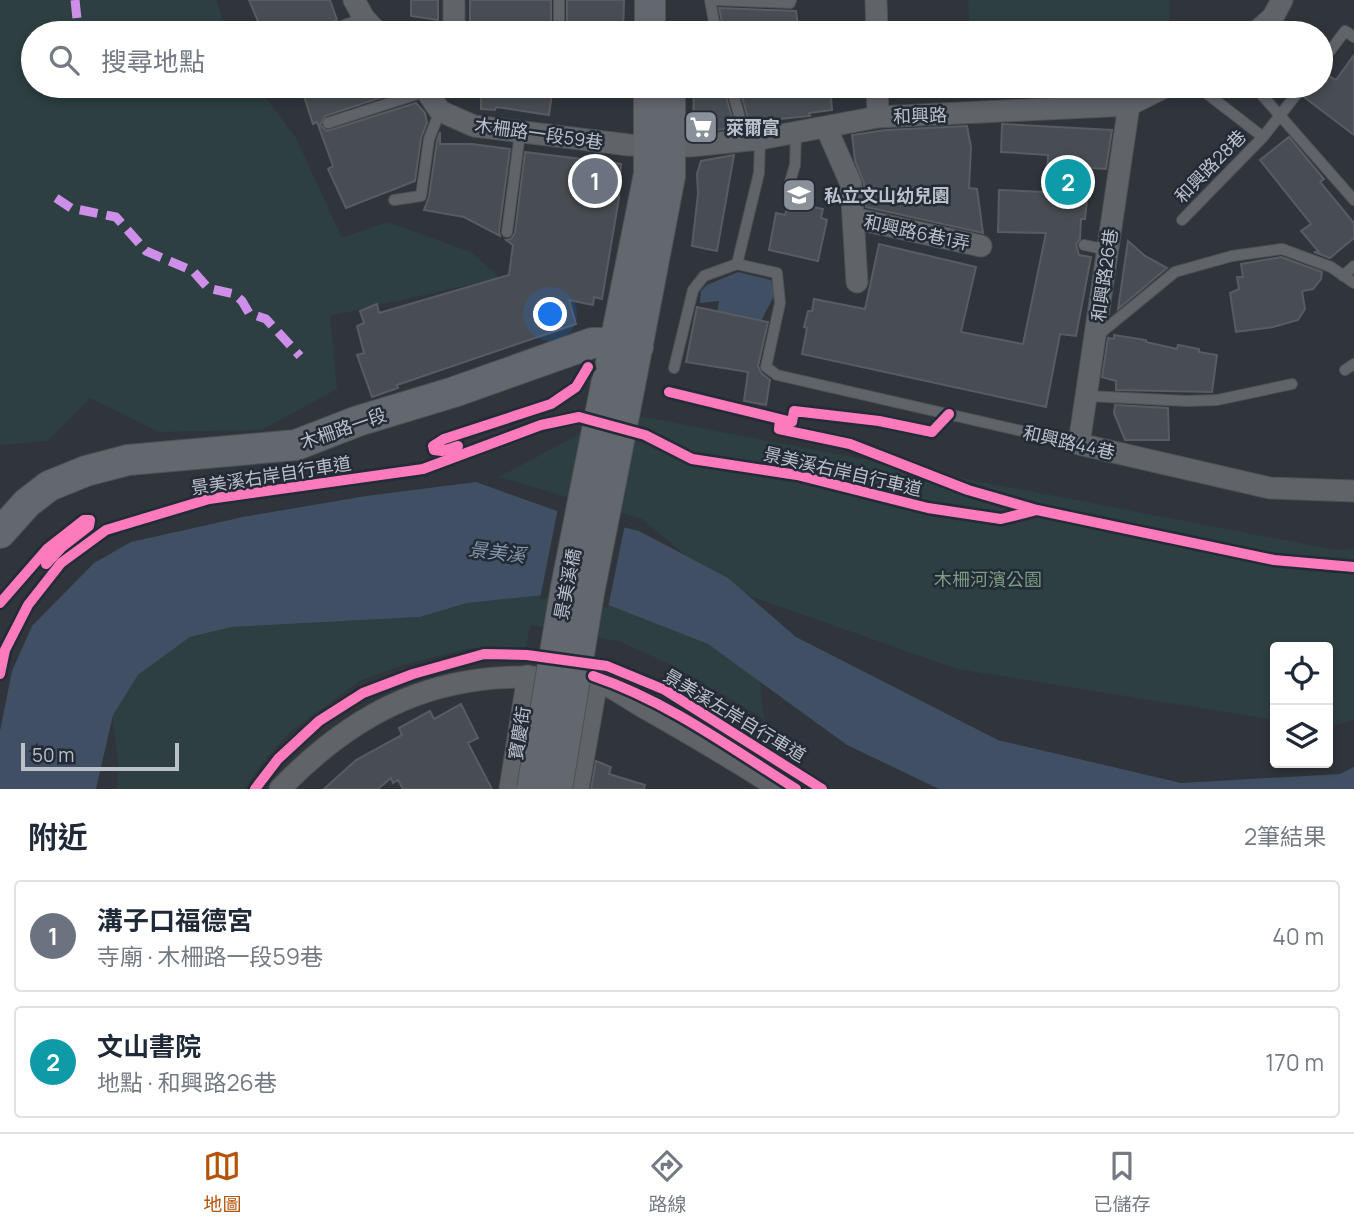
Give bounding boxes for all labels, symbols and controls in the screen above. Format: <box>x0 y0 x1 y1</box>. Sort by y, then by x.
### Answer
search box <box>21 21 1333 98</box>
icon: search <box>45 41 83 79</box>
text: 搜尋地點 <box>101 43 205 79</box>
street label: 和興路 <box>893 102 947 128</box>
supermarket icon: 萊爾富 <box>682 108 720 146</box>
street label: 木柵路一段59巷 <box>473 112 605 154</box>
place label: 萊爾富 <box>726 115 780 139</box>
street label: 和興路28巷 <box>1169 124 1251 208</box>
pin: 1 <box>572 155 618 207</box>
pin: 2 <box>1045 156 1091 208</box>
school or university icon: 私立文山幼兒園 <box>780 176 818 214</box>
place label: 私立文山幼兒園 <box>824 183 950 207</box>
street label: 和興路6巷1弄 <box>862 209 972 255</box>
street label: 和興路26巷 <box>1086 227 1122 323</box>
your location <box>533 297 567 331</box>
street label: 木柵路一段 <box>297 402 389 454</box>
street label: 和興路44巷 <box>1021 420 1117 464</box>
street label: 景美溪右岸自行車道 <box>761 441 925 501</box>
street label: 景美溪右岸自行車道 <box>189 450 353 500</box>
water label: 景美溪 <box>467 536 530 569</box>
street label: 景美溪橋 <box>548 546 586 622</box>
park label: 木柵河濱公園 <box>934 567 1042 591</box>
map controls <box>1270 642 1333 768</box>
button: locate <box>1270 642 1333 705</box>
street label: 景美溪左岸自行車道 <box>659 663 811 767</box>
street label: 寶慶街 <box>503 704 535 762</box>
button: layers <box>1270 705 1333 768</box>
scale bar <box>21 740 178 772</box>
text: 50 m <box>32 742 74 768</box>
text: 附近 <box>28 816 88 857</box>
text: 2筆結果 <box>1244 820 1326 852</box>
text: 溝子口福德宮 <box>97 902 253 938</box>
text: 1 <box>48 920 58 952</box>
text: 40 m <box>1272 920 1324 952</box>
text: 寺廟 · 木柵路一段59巷 <box>97 940 323 972</box>
text: 文山書院 <box>97 1028 201 1064</box>
text: 2 <box>46 1046 60 1078</box>
text: 170 m <box>1265 1046 1324 1078</box>
text: 地點 · 和興路26巷 <box>97 1066 277 1098</box>
tab: 地圖 <box>203 1147 242 1217</box>
tab: 路線 <box>648 1147 687 1217</box>
tab: 已儲存 <box>1093 1147 1151 1217</box>

